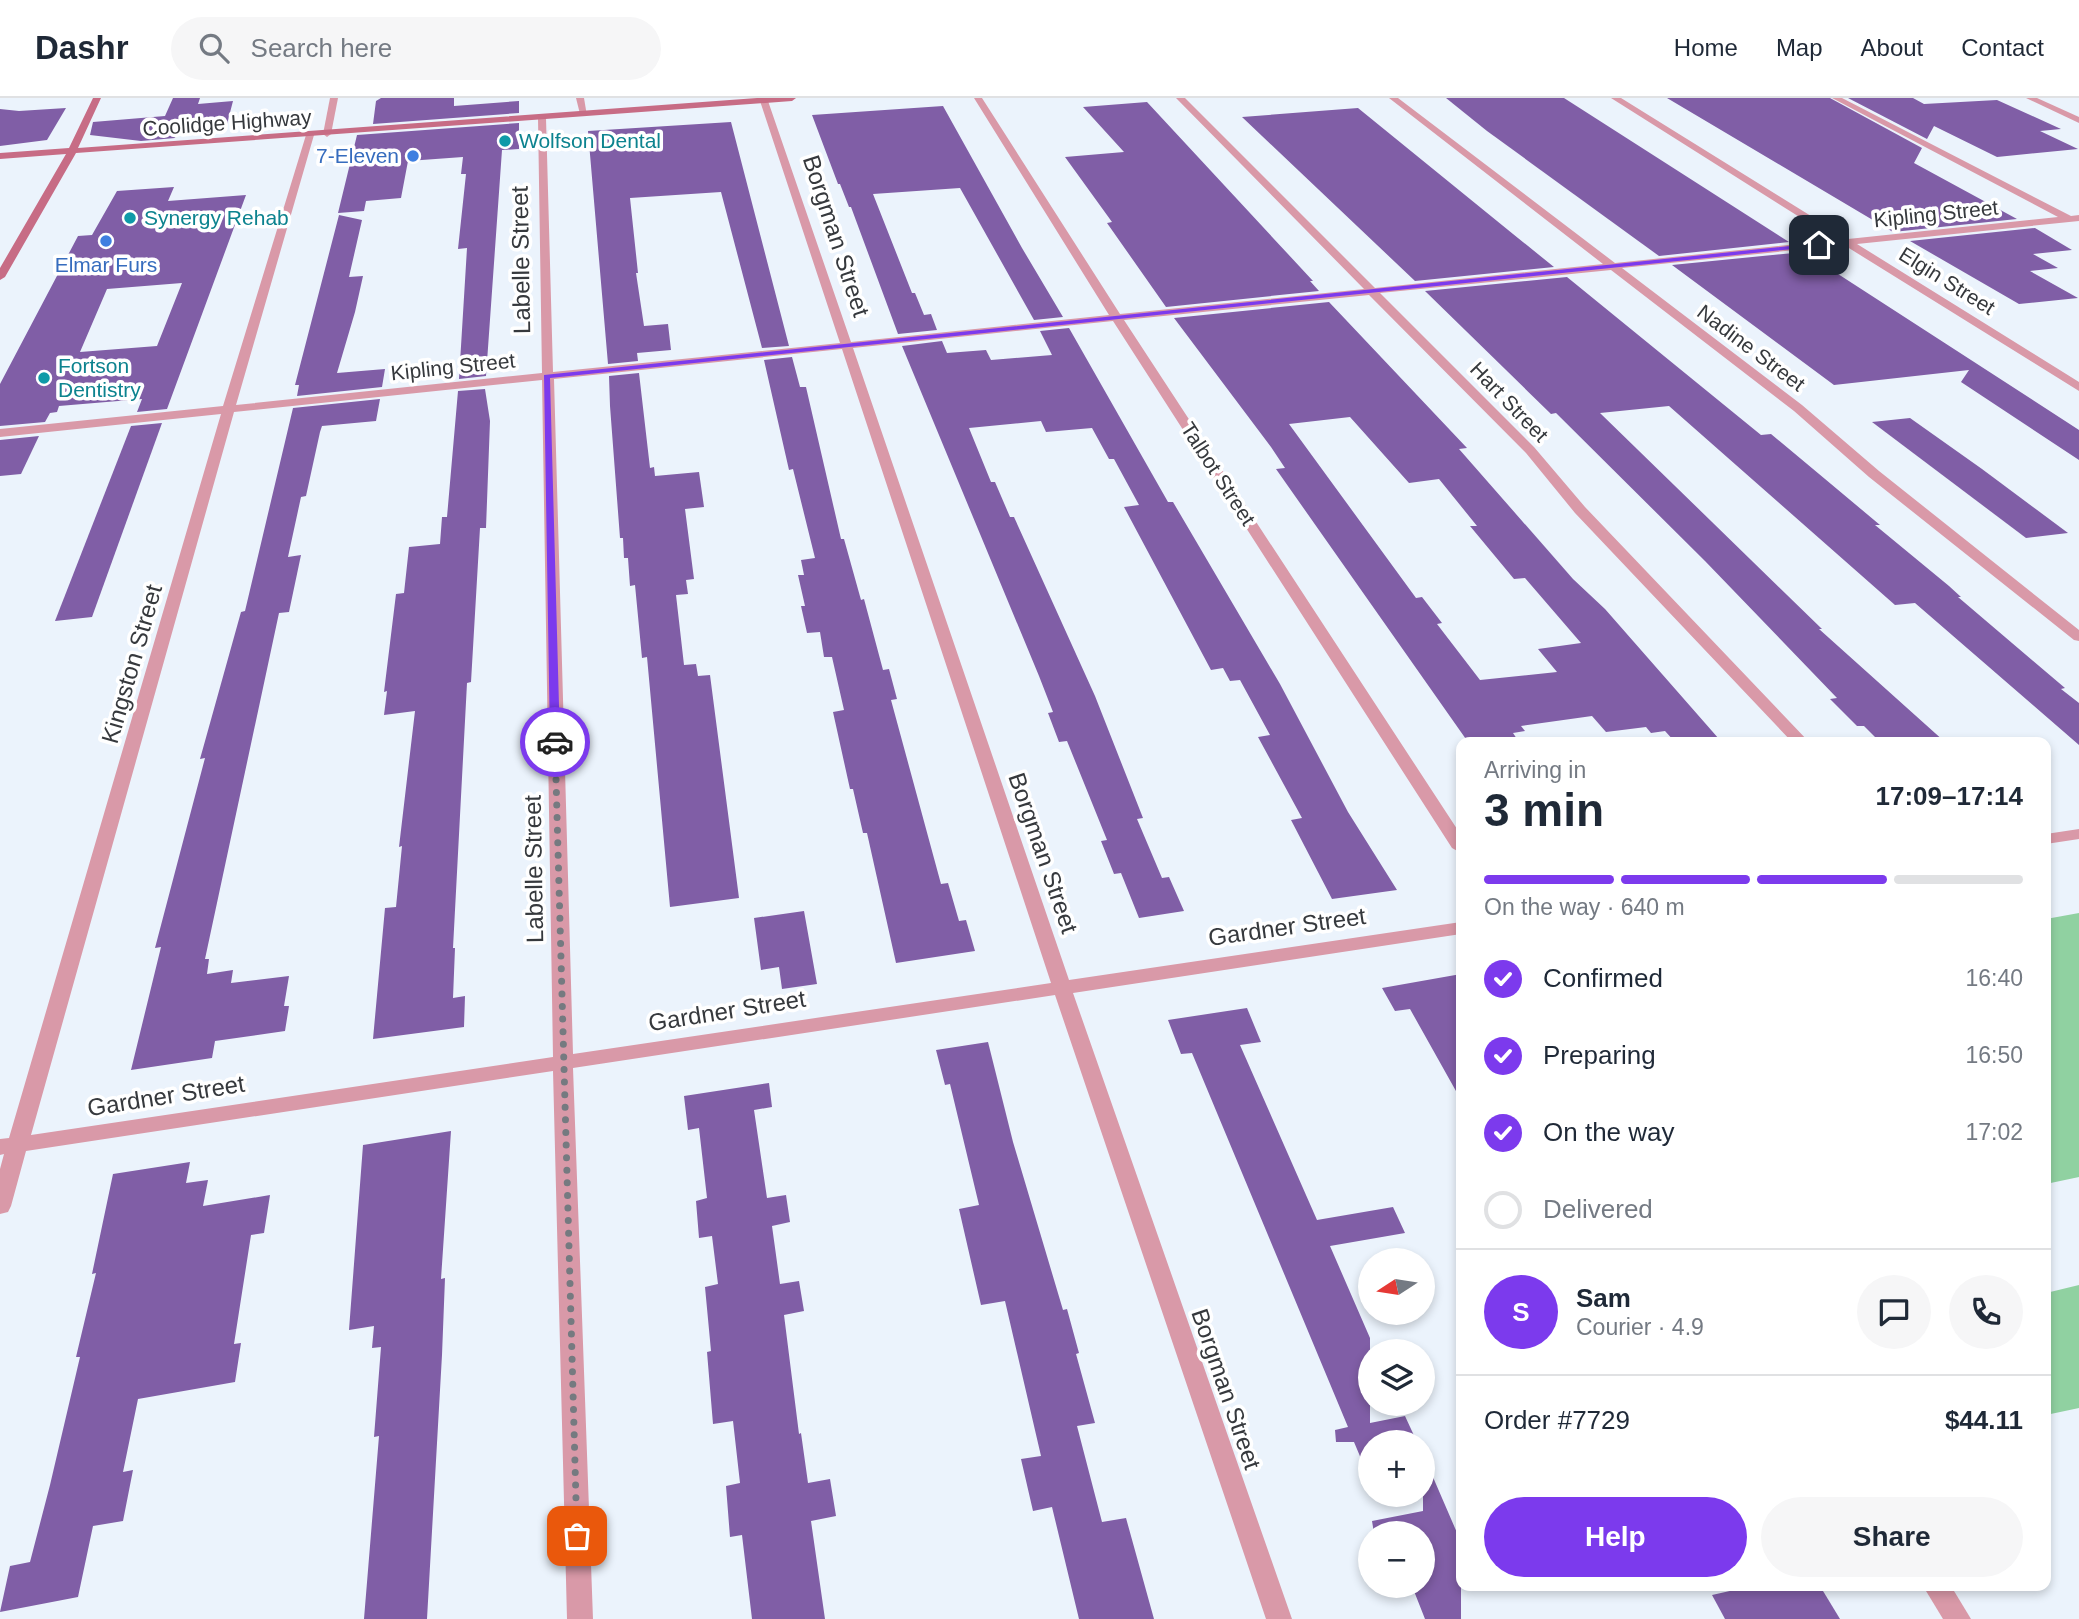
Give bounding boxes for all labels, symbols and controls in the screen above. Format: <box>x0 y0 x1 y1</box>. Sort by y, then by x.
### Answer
search box <box>171 17 661 80</box>
text: Dashr <box>35 29 129 66</box>
icon: search <box>195 29 233 67</box>
text: Search here <box>251 33 392 63</box>
text: Home <box>1674 34 1738 61</box>
text: Map <box>1776 34 1823 61</box>
text: About <box>1861 34 1923 61</box>
text: Contact <box>1961 34 2044 61</box>
street label: Coolidge Highway <box>142 105 313 140</box>
place label: Wolfson Dental <box>519 129 661 152</box>
marker: Wolfson Dental <box>497 133 513 149</box>
place label: 7-Eleven <box>316 144 399 167</box>
marker: 7-Eleven <box>405 148 421 164</box>
street label: Borgman Street <box>798 152 875 320</box>
street label: Labelle Street <box>506 185 535 334</box>
street label: Kipling Street <box>1873 196 1999 231</box>
place label: Synergy Rehab <box>144 206 289 229</box>
marker: Synergy Rehab <box>122 210 138 226</box>
pin <box>1789 215 1849 275</box>
icon: home <box>1800 226 1838 264</box>
marker: Elmar Furs <box>98 233 114 249</box>
street label: Elgin Street <box>1895 242 2000 319</box>
place label: Elmar Furs <box>55 253 157 276</box>
street label: Nadine Street <box>1693 300 1810 396</box>
street label: Kipling Street <box>390 349 516 384</box>
place label: Fortson Dentistry <box>58 354 141 401</box>
street label: Hart Street <box>1466 357 1553 446</box>
marker: Fortson Dentistry <box>36 370 52 386</box>
street label: Talbot Street <box>1177 418 1260 530</box>
street label: Kingston Street <box>96 581 167 746</box>
courier <box>520 707 590 777</box>
icon: car <box>536 723 574 761</box>
text: Arriving in <box>1484 757 1586 783</box>
street label: Borgman Street <box>1003 769 1084 937</box>
text: 17:09–17:14 <box>1876 781 2023 811</box>
text: 3 min <box>1484 784 1604 836</box>
street label: Labelle Street <box>519 794 548 943</box>
text: On the way · 640 m <box>1484 894 1685 920</box>
street label: Gardner Street <box>1206 902 1368 951</box>
icon: check <box>1484 960 1522 998</box>
text: Confirmed <box>1543 963 1663 993</box>
text: 16:40 <box>1965 965 2023 991</box>
street label: Gardner Street <box>646 985 808 1036</box>
icon: check <box>1484 1037 1522 1075</box>
text: Preparing <box>1543 1040 1656 1070</box>
text: 16:50 <box>1965 1042 2023 1068</box>
street label: Gardner Street <box>85 1070 247 1121</box>
icon: check <box>1484 1114 1522 1152</box>
text: On the way <box>1543 1117 1675 1147</box>
text: 17:02 <box>1965 1119 2023 1145</box>
text: Delivered <box>1543 1194 1653 1224</box>
north arrow <box>1358 1248 1435 1325</box>
map controls <box>1358 1248 1435 1598</box>
button: chat <box>1857 1275 1931 1349</box>
button: phone <box>1949 1275 2023 1349</box>
text: Sam <box>1576 1283 1631 1313</box>
text: S <box>1512 1297 1530 1327</box>
street label: Borgman Street <box>1186 1305 1267 1473</box>
text: Courier · 4.9 <box>1576 1314 1704 1340</box>
button: layers <box>1358 1339 1435 1416</box>
text: Order #7729 <box>1484 1405 1630 1435</box>
text: $44.11 <box>1945 1405 2023 1435</box>
button: + <box>1358 1430 1435 1507</box>
button: Help <box>1484 1497 1747 1577</box>
button: Share <box>1761 1497 2023 1577</box>
pin <box>547 1506 607 1566</box>
icon: bag <box>558 1517 596 1555</box>
button: − <box>1358 1521 1435 1598</box>

